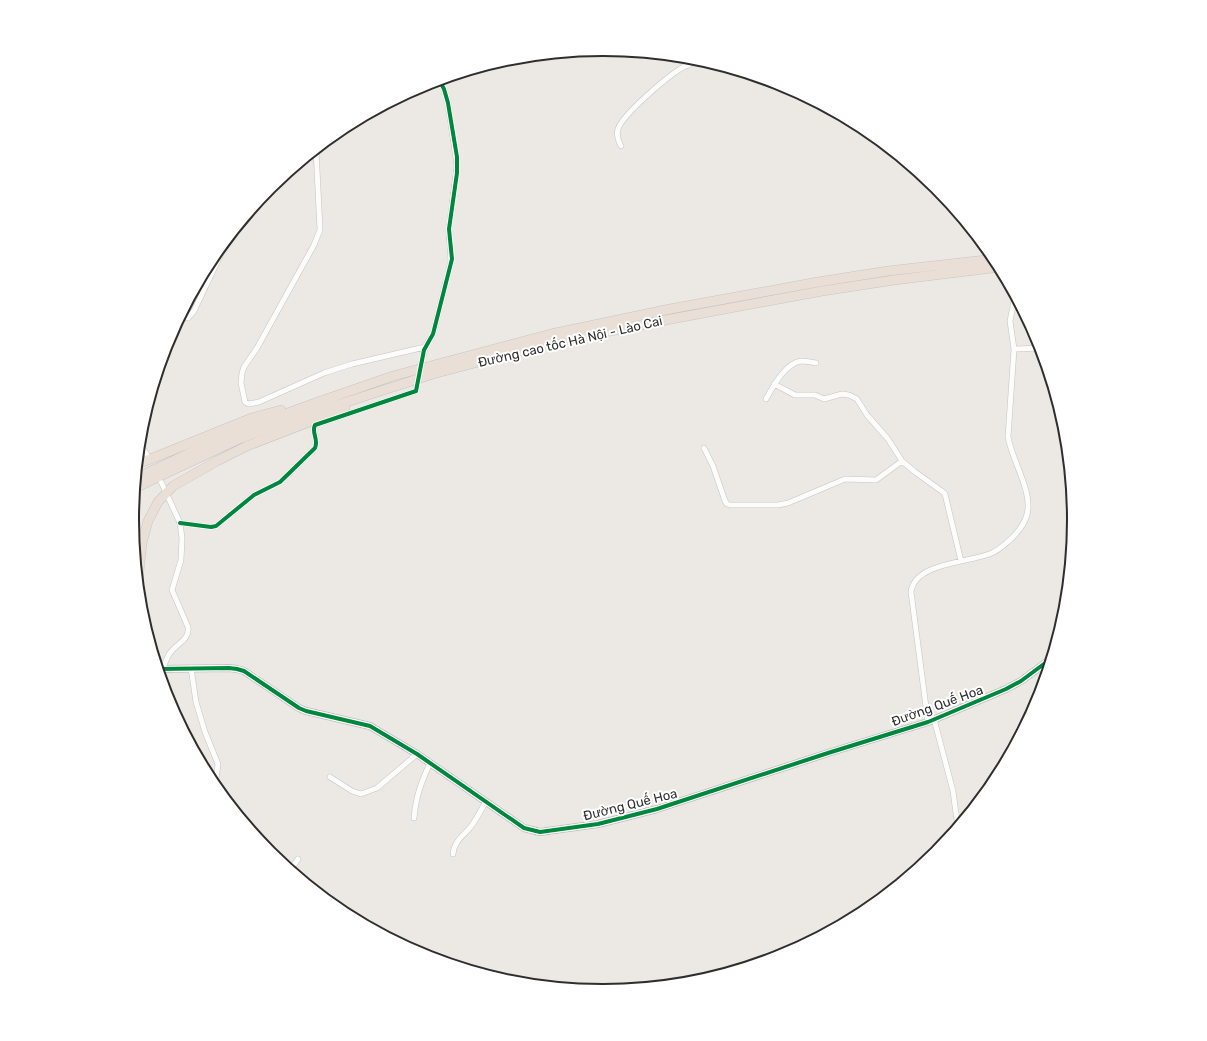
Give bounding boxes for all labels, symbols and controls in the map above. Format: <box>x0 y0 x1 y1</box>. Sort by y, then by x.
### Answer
street label: Đường cao tốc Hà Nội - Lào Cai <box>476 312 664 371</box>
street label: Đường Quế Hoa <box>889 681 985 730</box>
street label: Đường Quế Hoa <box>581 785 679 824</box>

